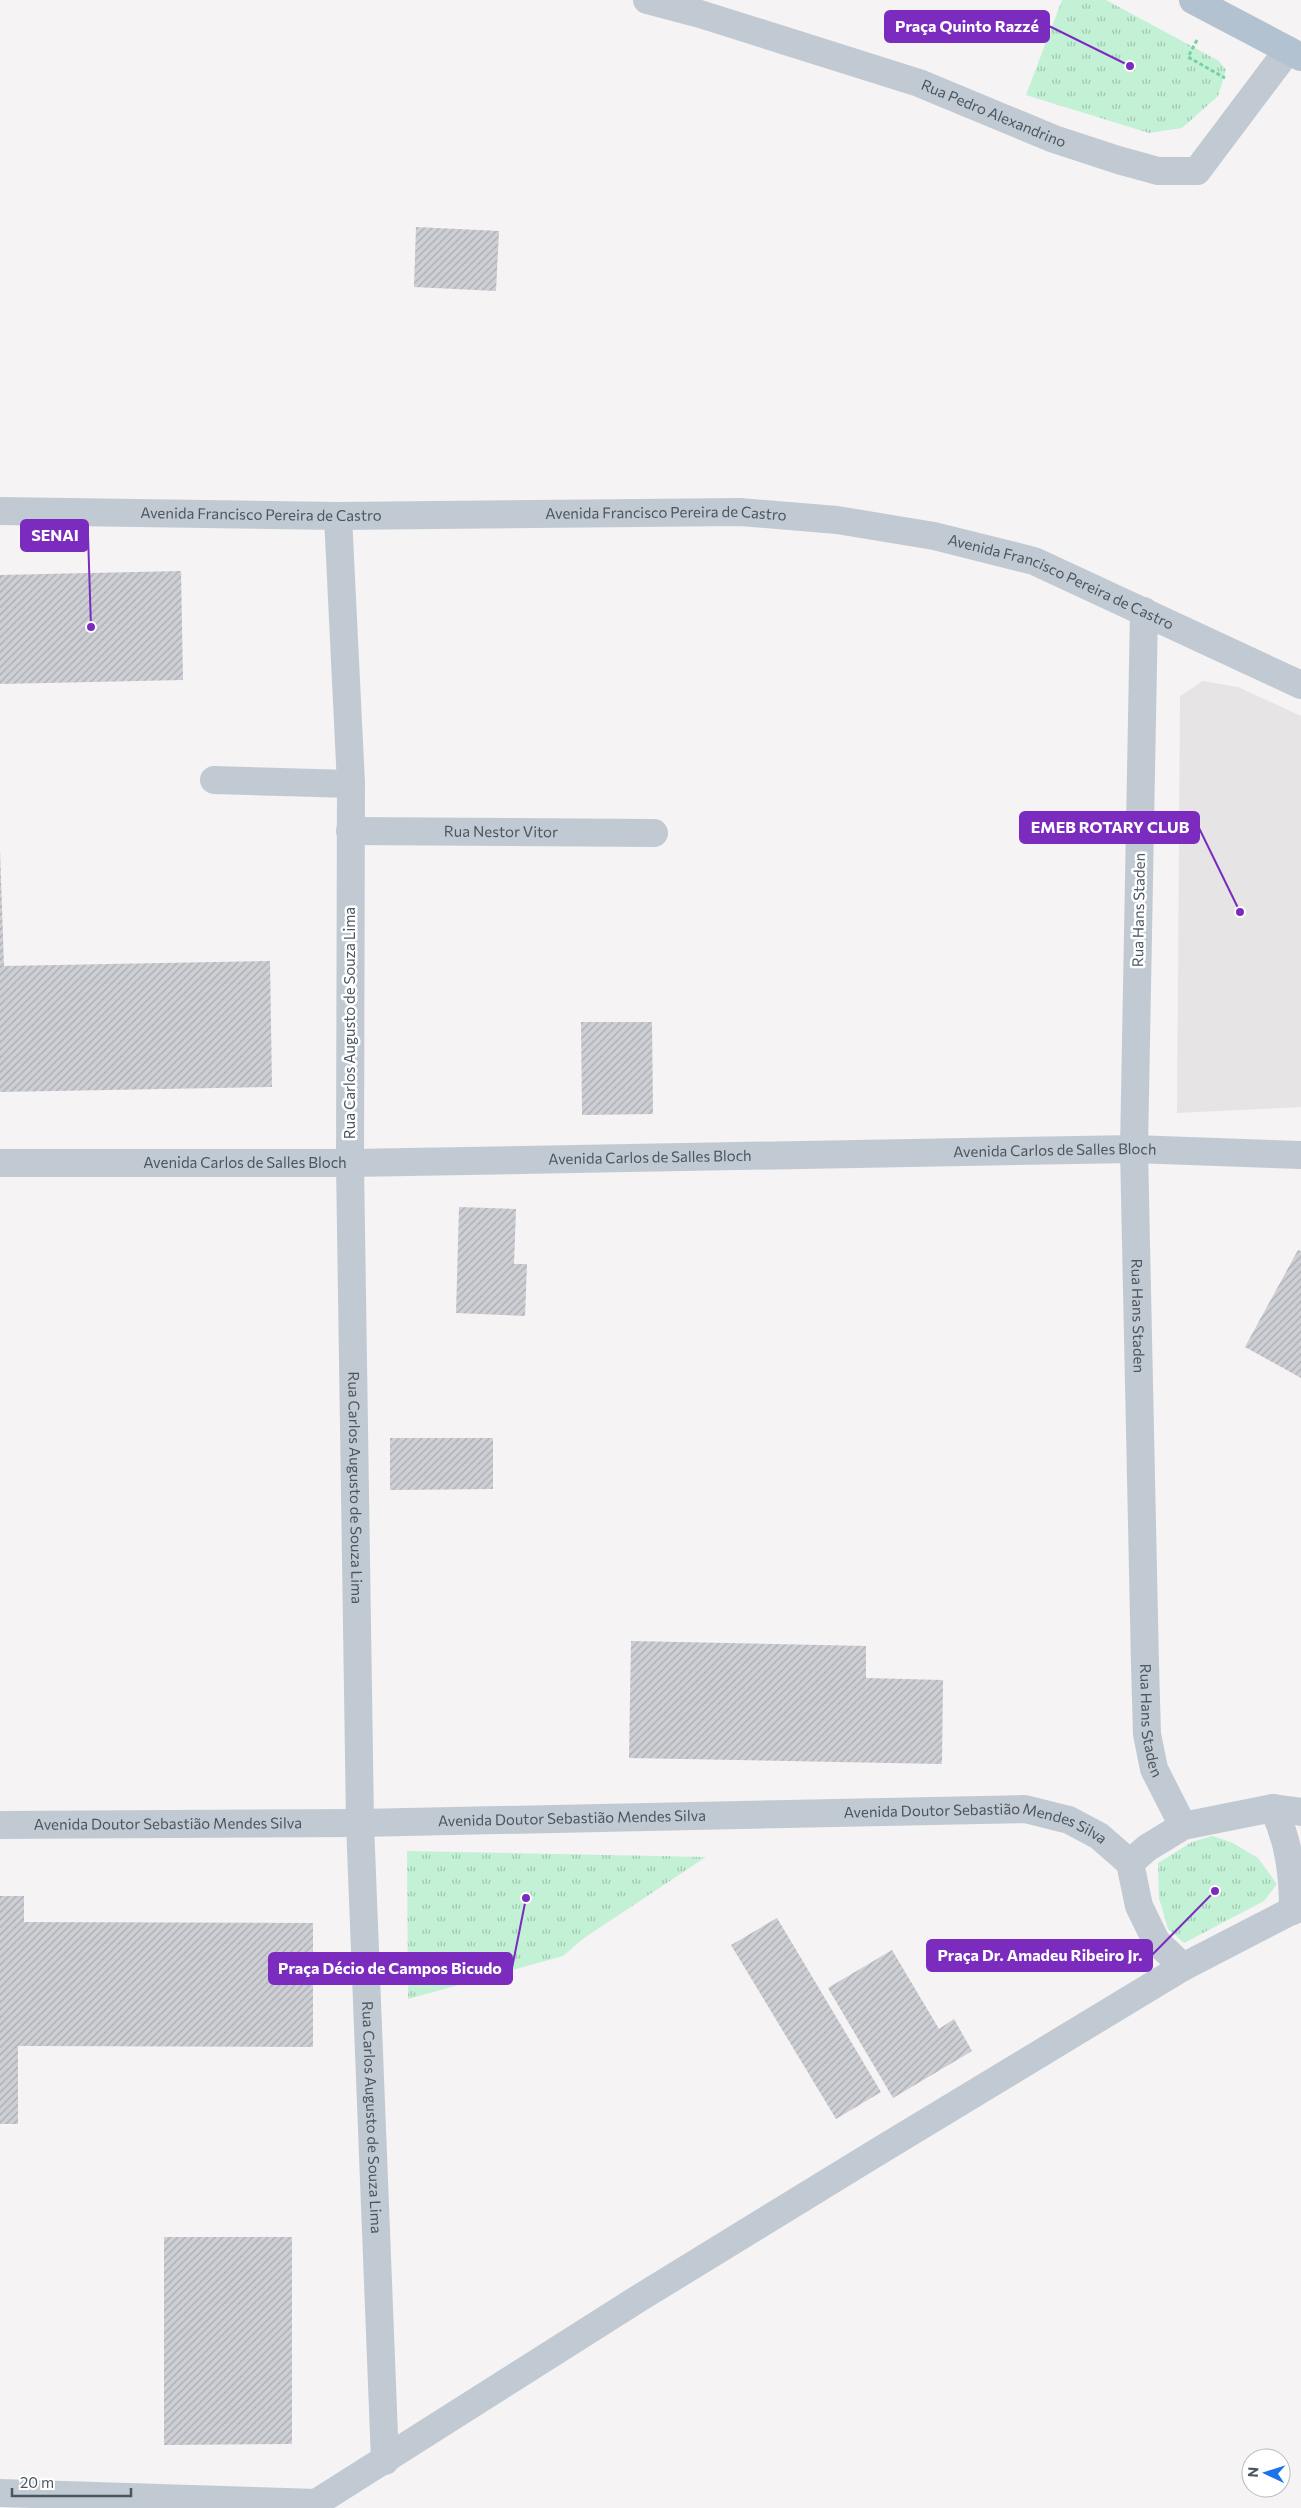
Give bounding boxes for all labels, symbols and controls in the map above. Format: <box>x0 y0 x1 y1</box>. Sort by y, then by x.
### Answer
callout: Praça Quinto Razzé <box>885 11 1049 42</box>
text: Praça Quinto Razzé <box>895 16 1039 35</box>
street label: Rua Pedro Alexandrino <box>919 75 1069 150</box>
street label: Avenida Francisco Pereira de Castro <box>545 502 787 524</box>
street label: Avenida Francisco Pereira de Castro <box>140 503 382 524</box>
callout: SENAI <box>21 520 88 551</box>
text: SENAI <box>31 525 79 544</box>
street label: Avenida Francisco Pereira de Castro <box>946 530 1177 633</box>
callout: EMEB ROTARY CLUB <box>1020 812 1199 843</box>
text: EMEB ROTARY CLUB <box>1031 817 1190 836</box>
street label: Rua Nestor Vitor <box>444 822 558 840</box>
street label: Rua Hans Staden <box>1128 853 1148 967</box>
street label: Rua Carlos Augusto de Souza Lima <box>340 907 358 1139</box>
street label: Avenida Carlos de Salles Bloch <box>953 1139 1157 1160</box>
street label: Avenida Carlos de Salles Bloch <box>548 1146 752 1167</box>
street label: Avenida Carlos de Salles Bloch <box>143 1153 347 1171</box>
street label: Rua Hans Staden <box>1128 1258 1149 1373</box>
street label: Rua Carlos Augusto de Souza Lima <box>345 1371 367 1604</box>
street label: Rua Hans Staden <box>1137 1663 1167 1780</box>
street label: Avenida Doutor Sebastião Mendes Silva <box>844 1799 1111 1847</box>
street label: Avenida Doutor Sebastião Mendes Silva <box>438 1806 706 1829</box>
street label: Avenida Doutor Sebastião Mendes Silva <box>34 1813 302 1833</box>
callout: Praça Dr. Amadeu Ribeiro Jr. <box>927 1940 1152 1971</box>
text: Praça Dr. Amadeu Ribeiro Jr. <box>937 1945 1143 1964</box>
callout: Praça Décio de Campos Bicudo <box>269 1953 512 1984</box>
text: Praça Décio de Campos Bicudo <box>278 1958 502 1977</box>
street label: Rua Carlos Augusto de Souza Lima <box>359 2001 386 2234</box>
north arrow <box>1241 2448 1291 2498</box>
scale bar <box>12 2466 131 2498</box>
text: N <box>1244 2466 1261 2478</box>
text: 20 m <box>20 2473 54 2491</box>

